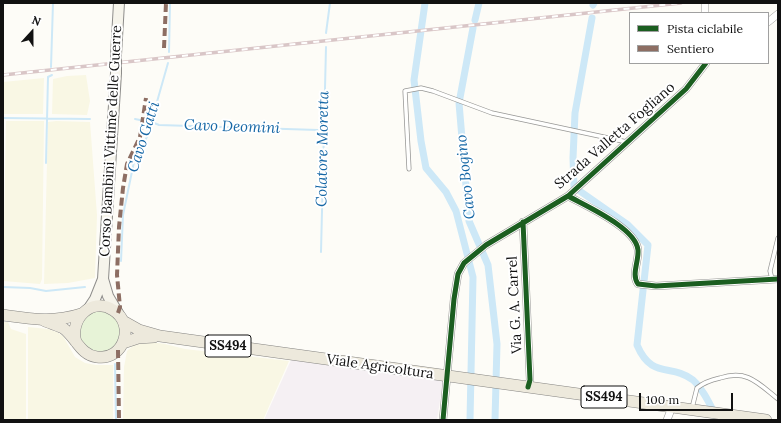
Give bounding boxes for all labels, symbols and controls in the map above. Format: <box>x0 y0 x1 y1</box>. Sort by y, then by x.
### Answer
north arrow <box>12 12 52 52</box>
legend <box>629 12 769 64</box>
text: N <box>30 13 43 29</box>
text: Pista ciclabile <box>667 21 743 36</box>
street label: Corso Bambini Vittime delle Guerre <box>97 25 125 257</box>
text: Sentiero <box>667 41 714 56</box>
street label: Strada Valletta Fogliano <box>551 79 679 193</box>
water label: Colatore Moretta <box>313 91 333 207</box>
water label: Cavo Gatti <box>124 99 164 175</box>
water label: Cavo Deomini <box>184 116 280 138</box>
water label: Cavo Bogino <box>453 134 479 220</box>
street label: Via G. A. Carrel <box>504 256 526 354</box>
road number: SS494 <box>205 335 251 357</box>
street label: Viale Agricoltura <box>325 351 435 383</box>
scale bar <box>641 385 735 411</box>
road number: SS494 <box>581 386 627 408</box>
text: 100 m <box>646 392 679 407</box>

